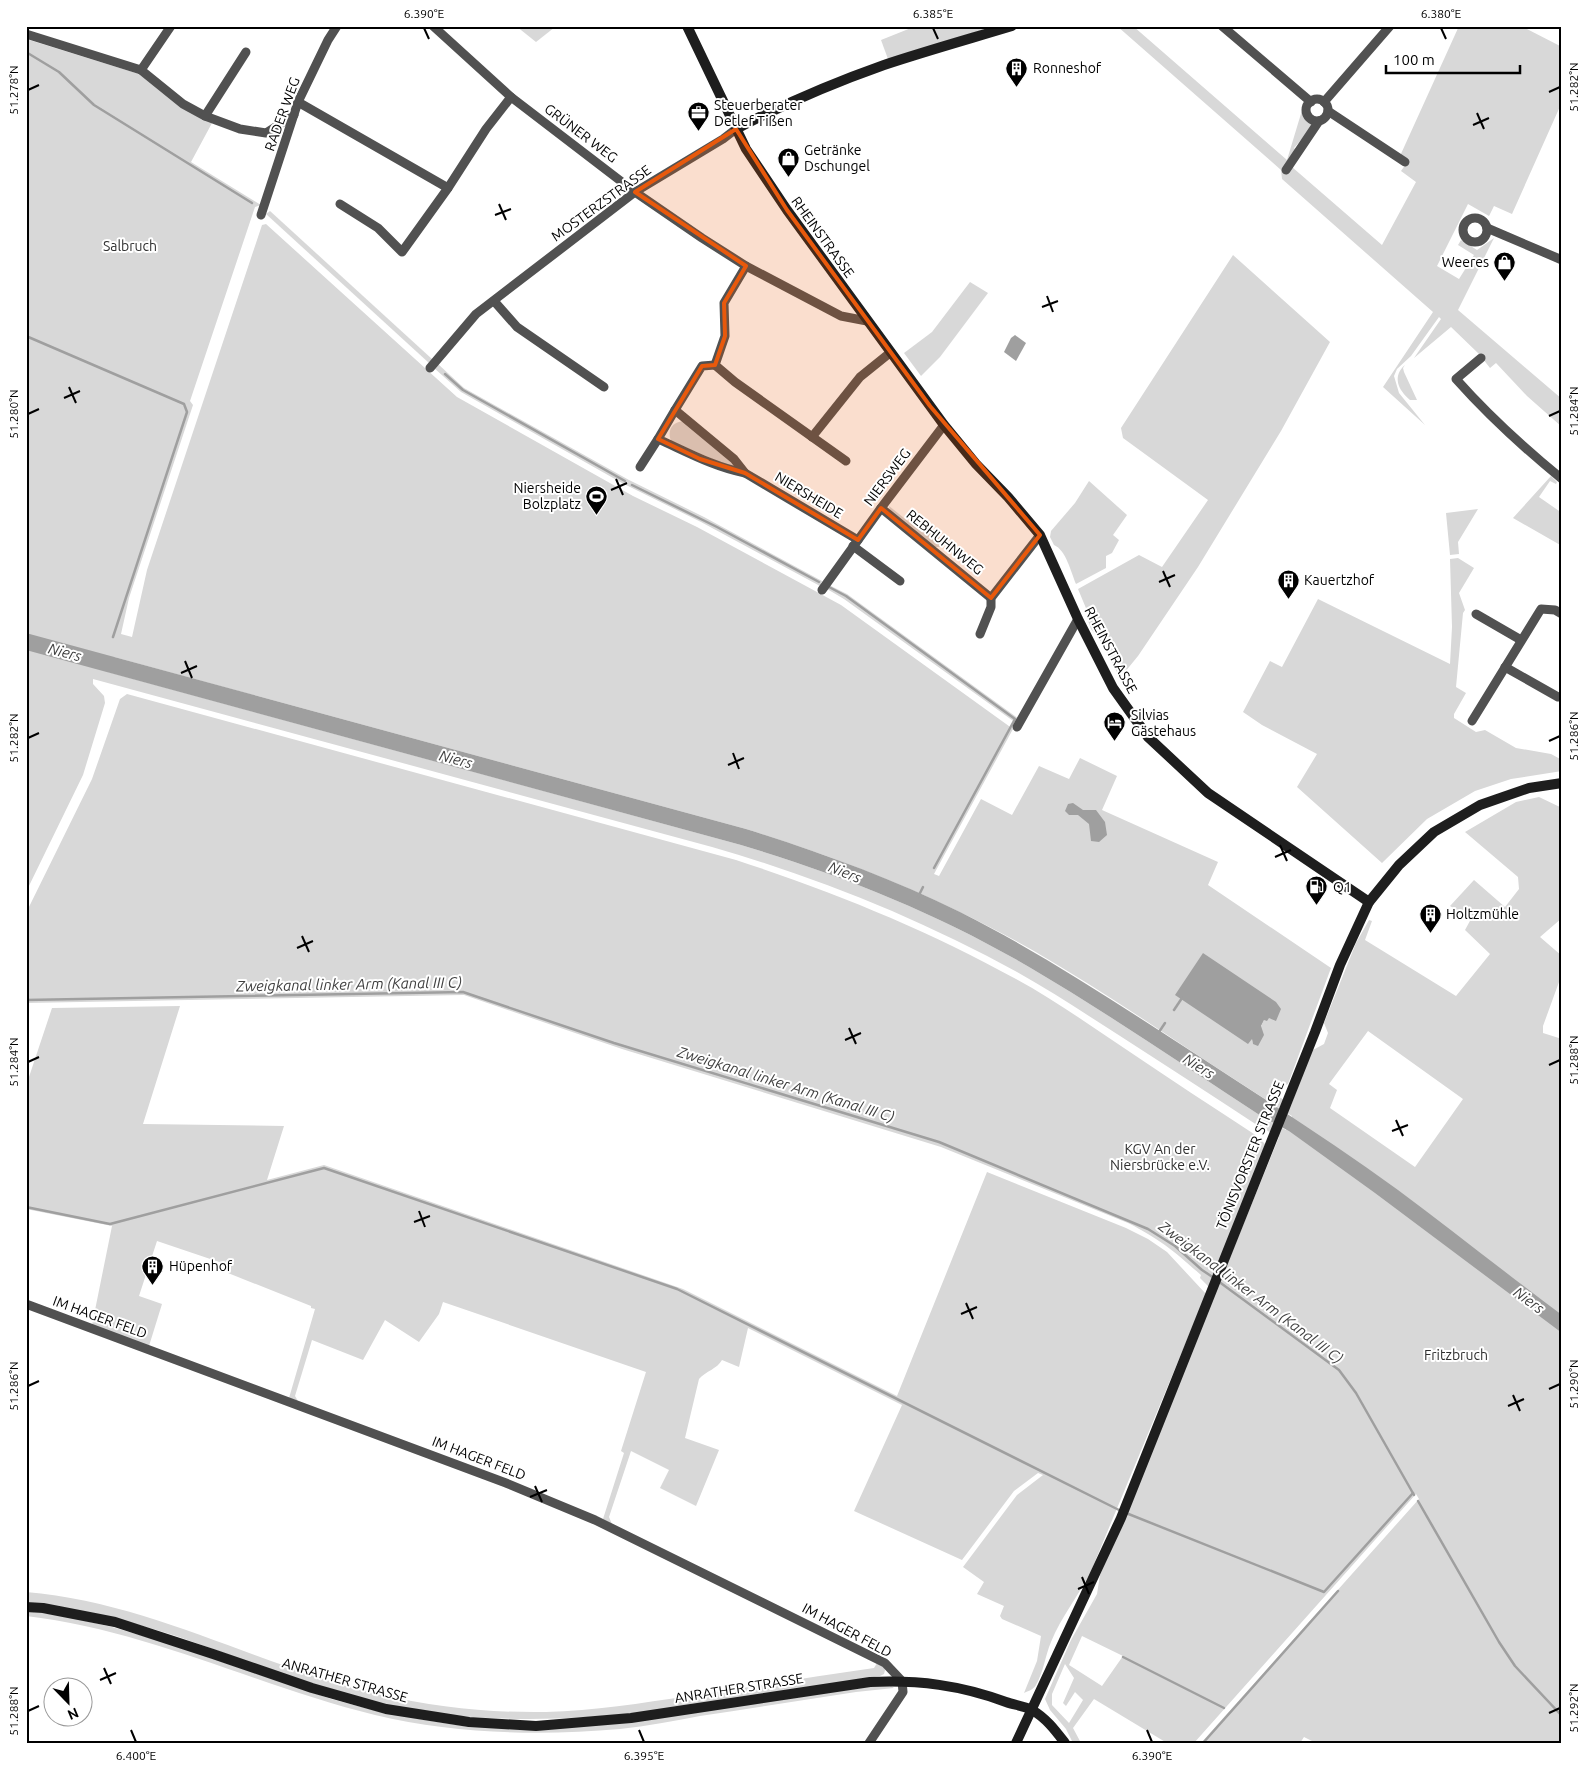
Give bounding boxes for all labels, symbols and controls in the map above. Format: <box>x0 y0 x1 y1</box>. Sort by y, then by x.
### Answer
text: 6.390°E <box>404 7 445 20</box>
text: 6.385°E <box>913 7 954 20</box>
text: 6.380°E <box>1421 7 1462 20</box>
scale bar <box>1386 42 1519 74</box>
text: 100 m <box>1393 51 1435 68</box>
building icon: Ronneshof <box>1005 56 1029 87</box>
place label: Ronneshof <box>1033 60 1102 76</box>
text: 51.282°N <box>1567 62 1580 112</box>
text: 51.278°N <box>7 65 20 115</box>
street label: RADER WEG <box>261 75 303 153</box>
place label: Steuerberater Detlef Tißen <box>714 97 803 129</box>
street label: GRÜNER WEG <box>541 100 621 166</box>
office icon: Steuerberater Detlef Tißen <box>686 101 710 132</box>
place label: Getränke Dschungel <box>804 142 870 174</box>
shop icon: Getränke Dschungel <box>776 146 800 177</box>
street label: MOSTERZSTRASSE <box>548 161 654 244</box>
street label: RHEINSTRASSE <box>788 193 858 281</box>
park label: Salbruch <box>103 238 157 254</box>
shop icon: Weeres <box>1493 250 1517 281</box>
place label: Weeres <box>1442 254 1489 270</box>
text: 51.284°N <box>1567 386 1580 436</box>
text: 51.280°N <box>7 389 20 439</box>
street label: NIERSWEG <box>860 445 914 509</box>
street label: NIERSHEIDE <box>772 468 846 522</box>
place label: Niersheide Bolzplatz <box>513 480 581 512</box>
sports icon: Niersheide Bolzplatz <box>585 484 609 515</box>
street label: REBHUHNWEG <box>903 506 987 578</box>
building icon: Kauertzhof <box>1276 568 1300 599</box>
place label: Kauertzhof <box>1304 572 1375 588</box>
street label: RHEINSTRASSE <box>1081 604 1141 696</box>
water label: Niers <box>47 639 84 665</box>
place label: Silvias Gästehaus <box>1131 707 1196 739</box>
hotel icon: Silvias Gästehaus <box>1103 711 1127 742</box>
text: 51.286°N <box>1567 711 1580 761</box>
text: 51.282°N <box>7 713 20 763</box>
water label: Niers <box>438 746 475 772</box>
water label: Niers <box>826 858 864 886</box>
fuel station icon: Q1 <box>1305 875 1329 906</box>
place label: Q1 <box>1333 879 1352 895</box>
building icon: Holtzmühle <box>1418 902 1442 933</box>
place label: Holtzmühle <box>1446 906 1519 922</box>
water label: Zweigkanal linker Arm (Kanal III C) <box>235 974 462 994</box>
text: 51.288°N <box>1567 1035 1580 1085</box>
text: 51.284°N <box>7 1037 20 1087</box>
water label: Zweigkanal linker Arm (Kanal III C) <box>675 1043 897 1125</box>
water label: Niers <box>1180 1050 1218 1083</box>
street label: TÖNISVORSTER STRASSE <box>1212 1078 1287 1232</box>
park label: KGV An der Niersbrücke e.V. <box>1110 1141 1210 1173</box>
water label: Zweigkanal linker Arm (Kanal III C) <box>1155 1217 1347 1367</box>
building icon: Hüpenhof <box>141 1254 165 1285</box>
place label: Hüpenhof <box>169 1258 233 1274</box>
water label: Niers <box>1510 1283 1548 1317</box>
street label: IM HAGER FELD <box>51 1293 149 1341</box>
park label: Fritzbruch <box>1424 1347 1488 1363</box>
text: 51.290°N <box>1567 1359 1580 1409</box>
text: 51.286°N <box>7 1361 20 1411</box>
street label: IM HAGER FELD <box>430 1433 528 1483</box>
street label: IM HAGER FELD <box>800 1600 895 1660</box>
street label: ANRATHER STRASSE <box>280 1654 410 1706</box>
street label: ANRATHER STRASSE <box>674 1670 805 1706</box>
north arrow <box>42 1676 92 1726</box>
text: 51.292°N <box>1567 1683 1580 1733</box>
text: 51.288°N <box>7 1686 20 1736</box>
text: N <box>65 1705 81 1723</box>
text: 6.400°E <box>116 1749 157 1762</box>
text: 6.395°E <box>624 1749 665 1762</box>
text: 6.390°E <box>1132 1749 1173 1762</box>

